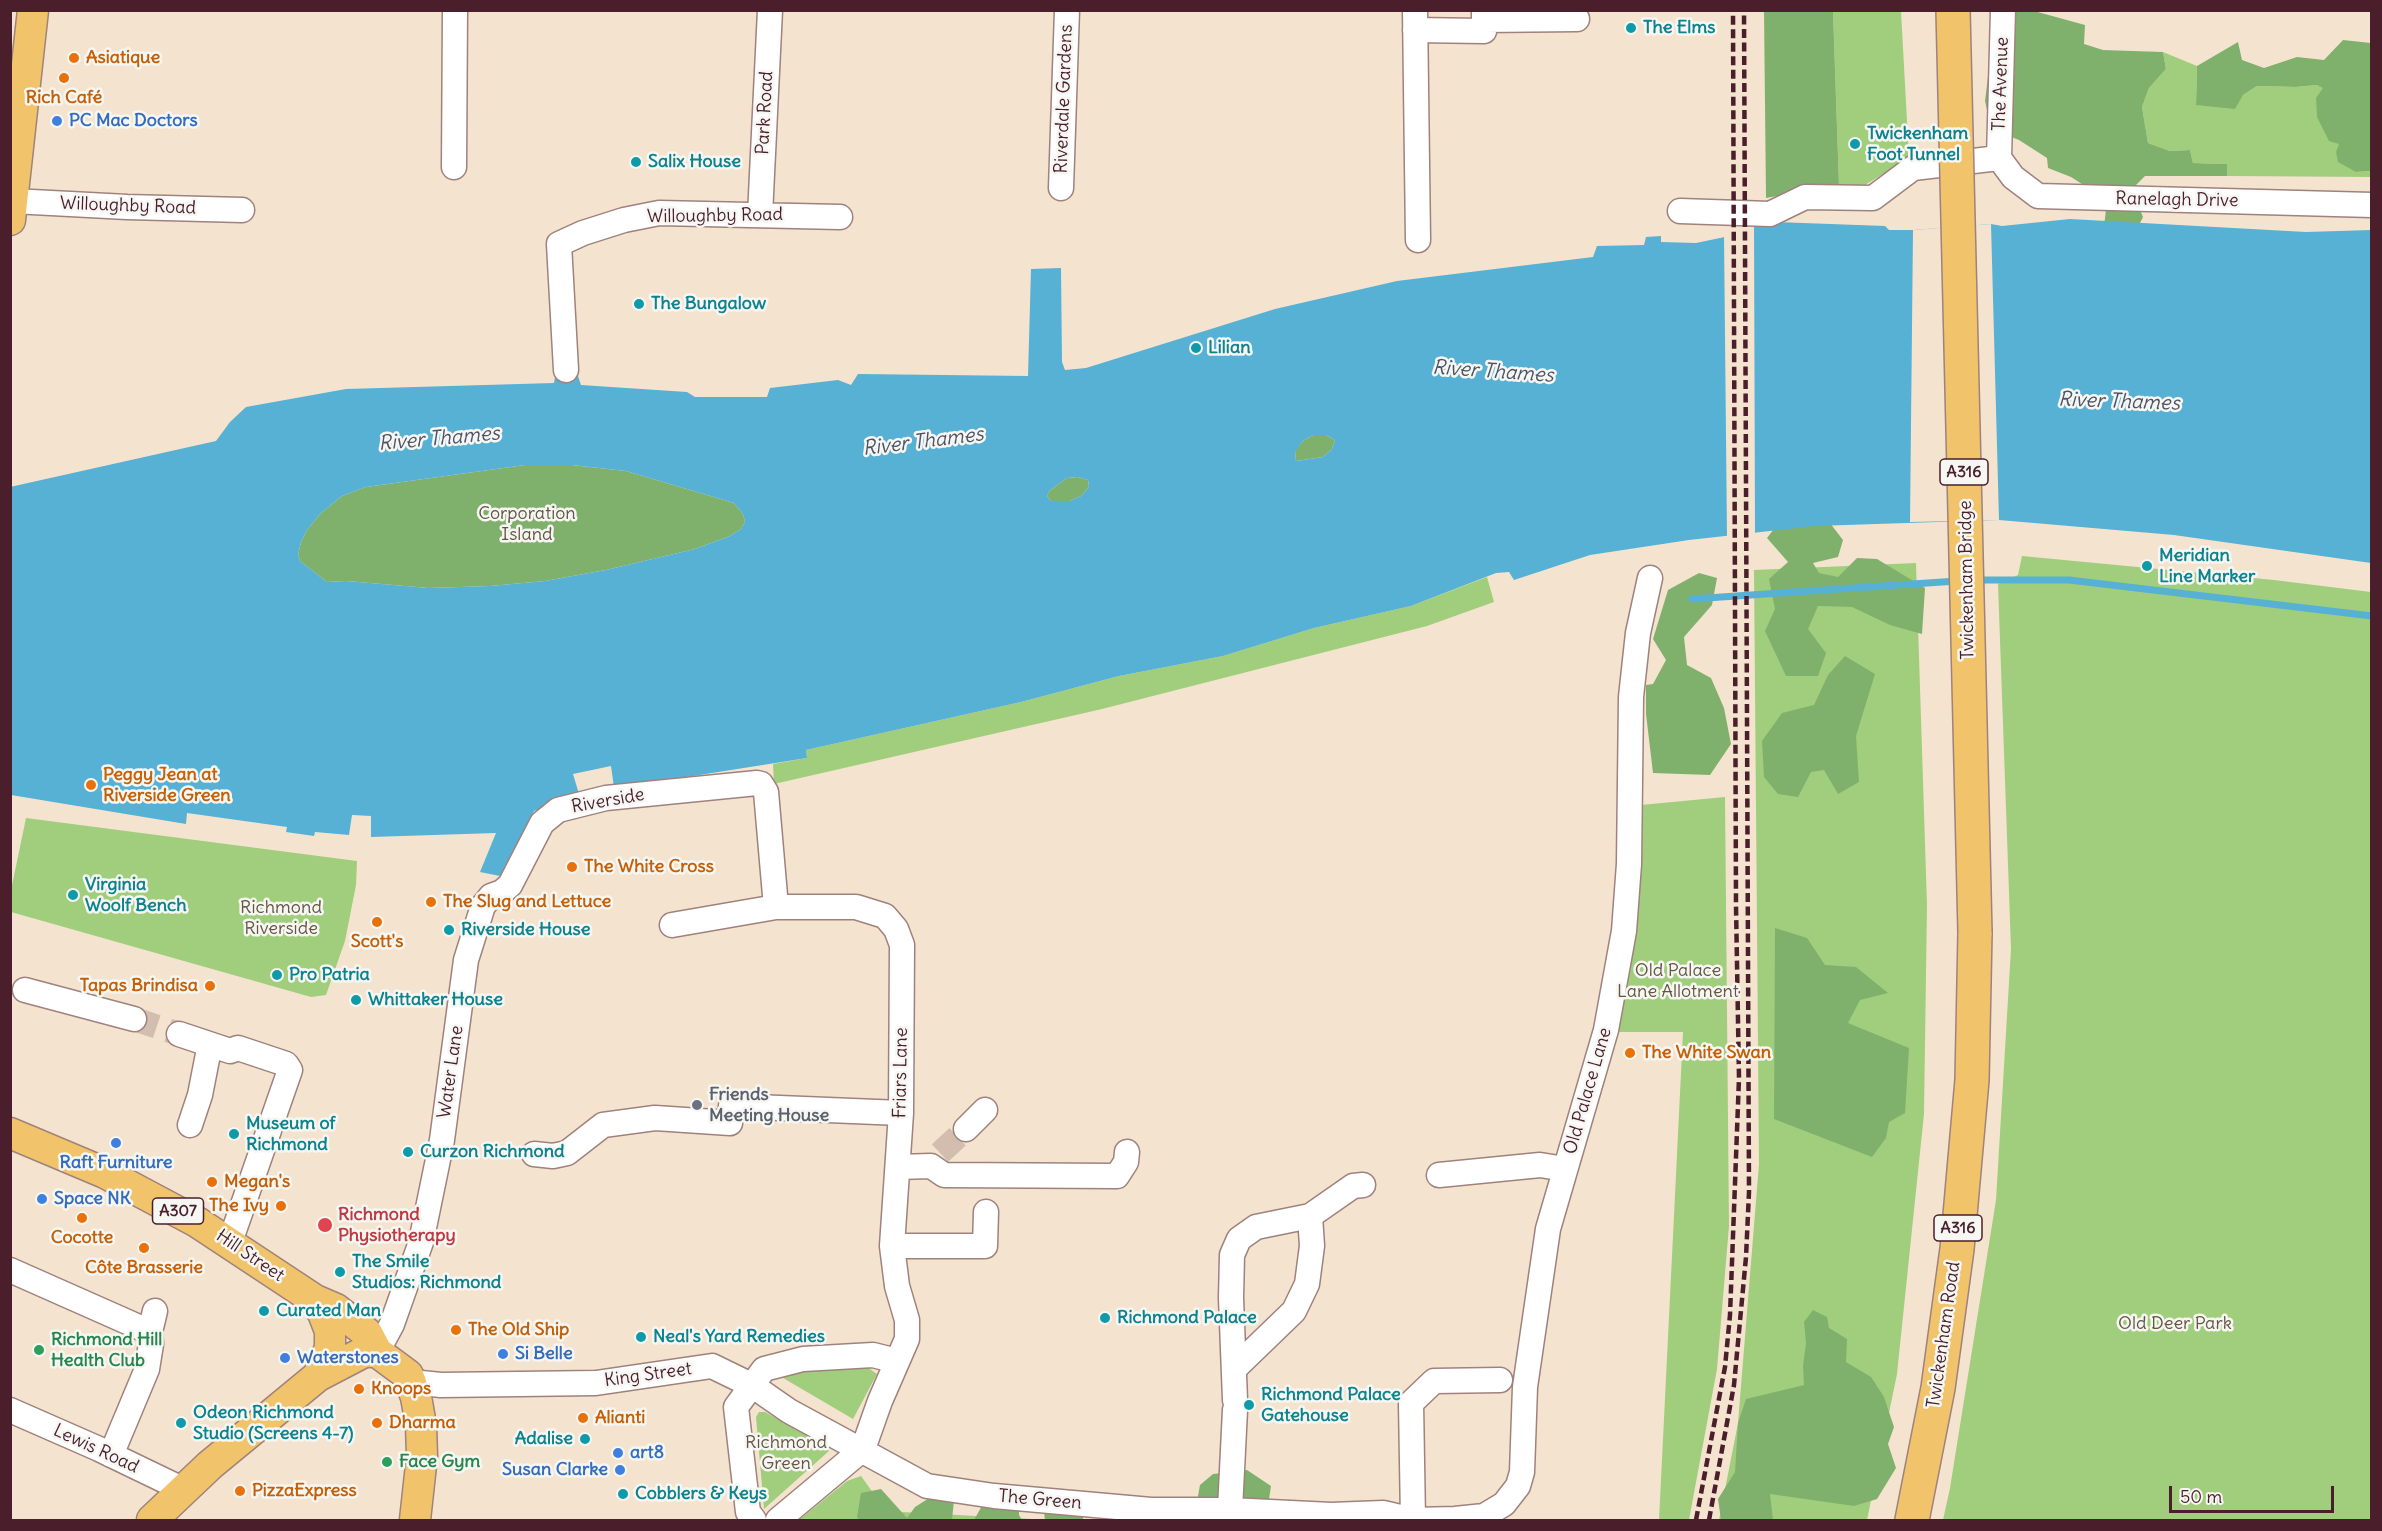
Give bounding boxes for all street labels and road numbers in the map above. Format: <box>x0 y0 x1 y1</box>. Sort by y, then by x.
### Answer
street label: Riverdale Gardens <box>1051 24 1077 174</box>
street label: The Avenue <box>1989 37 2013 131</box>
street label: Park Road <box>752 71 778 155</box>
street label: Ranelagh Drive <box>2115 188 2239 212</box>
street label: Willoughby Road <box>60 193 196 219</box>
street label: Willoughby Road <box>647 204 783 228</box>
road number: A316 <box>1940 459 1988 485</box>
street label: Twickenham Bridge <box>1955 500 1979 660</box>
street label: Riverside <box>570 784 646 818</box>
street label: Water Lane <box>434 1024 468 1120</box>
street label: Old Palace Lane <box>1560 1025 1616 1157</box>
street label: Friars Lane <box>889 1027 913 1119</box>
road number: A307 <box>152 1198 204 1224</box>
road number: A316 <box>1934 1215 1982 1241</box>
street label: Hill Street <box>212 1225 288 1287</box>
street label: Twickenham Road <box>1923 1260 1965 1410</box>
street label: King Street <box>603 1358 693 1392</box>
street label: Lewis Road <box>50 1420 142 1478</box>
street label: The Green <box>998 1486 1082 1514</box>

